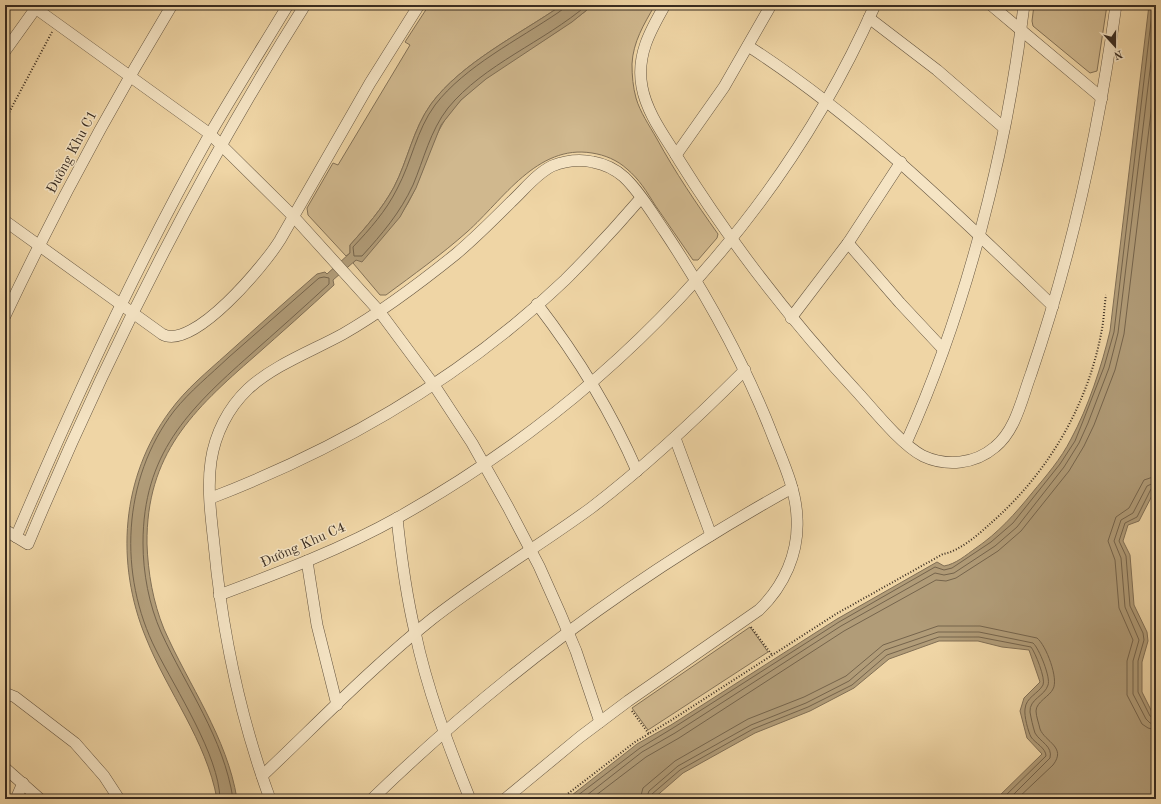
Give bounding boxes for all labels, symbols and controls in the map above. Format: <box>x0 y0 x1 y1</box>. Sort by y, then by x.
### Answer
north arrow <box>1095 26 1135 66</box>
text: N <box>1112 47 1124 61</box>
street label: Đường Khu C1 <box>44 108 100 196</box>
street label: Đường Khu C4 <box>258 520 348 570</box>

